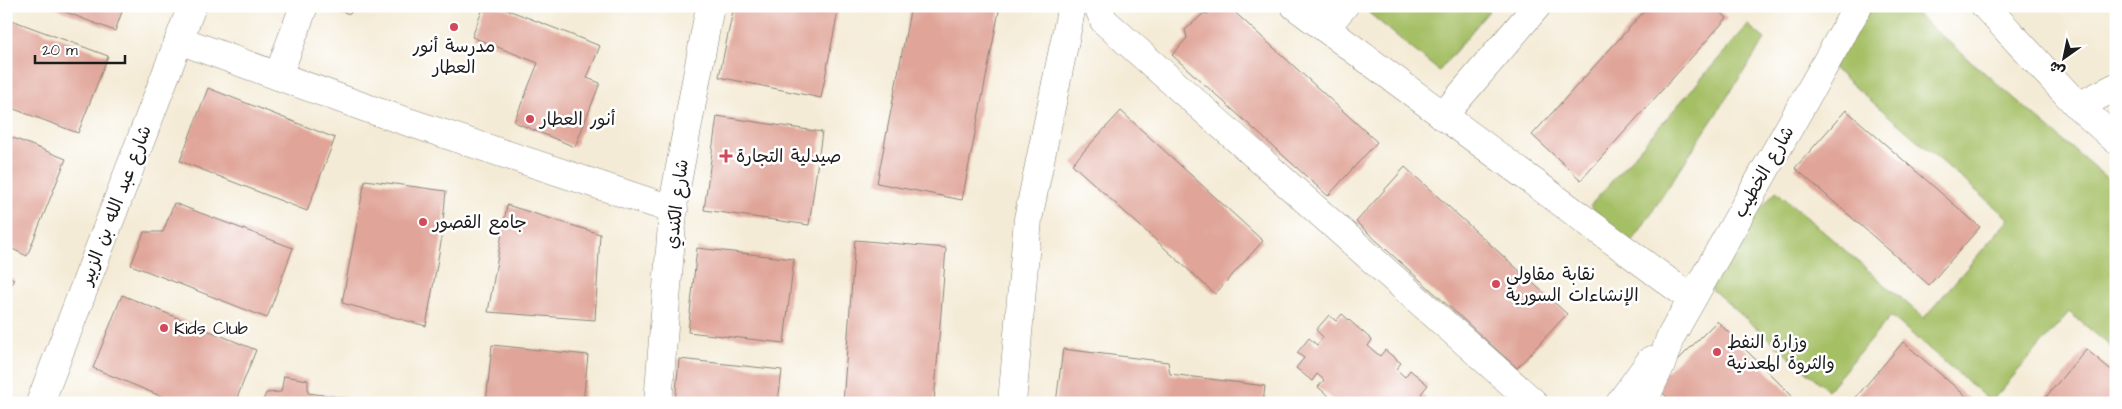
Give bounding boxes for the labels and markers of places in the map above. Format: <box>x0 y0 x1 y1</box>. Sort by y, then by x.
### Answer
marker: مدرسة أنور العطار <box>448 21 460 33</box>
place label: مدرسة أنور العطار <box>412 34 495 80</box>
place label: أنور العطار <box>538 107 616 132</box>
marker: أنور العطار <box>524 113 536 125</box>
place label: صيدلية التجارة <box>736 144 841 169</box>
marker: صيدلية التجارة <box>720 150 732 162</box>
place label: جامع القصور <box>431 210 527 235</box>
marker: جامع القصور <box>417 216 429 228</box>
place label: نقابة مقاولي الإنشاءات السورية <box>1506 262 1639 308</box>
marker: نقابة مقاولي الإنشاءات السورية <box>1490 278 1502 290</box>
place label: Kids Club <box>174 316 248 341</box>
marker: Kids Club <box>158 322 170 334</box>
place label: وزارة النفط والثروة المعدنية <box>1727 330 1835 376</box>
marker: وزارة النفط والثروة المعدنية <box>1711 346 1723 358</box>

